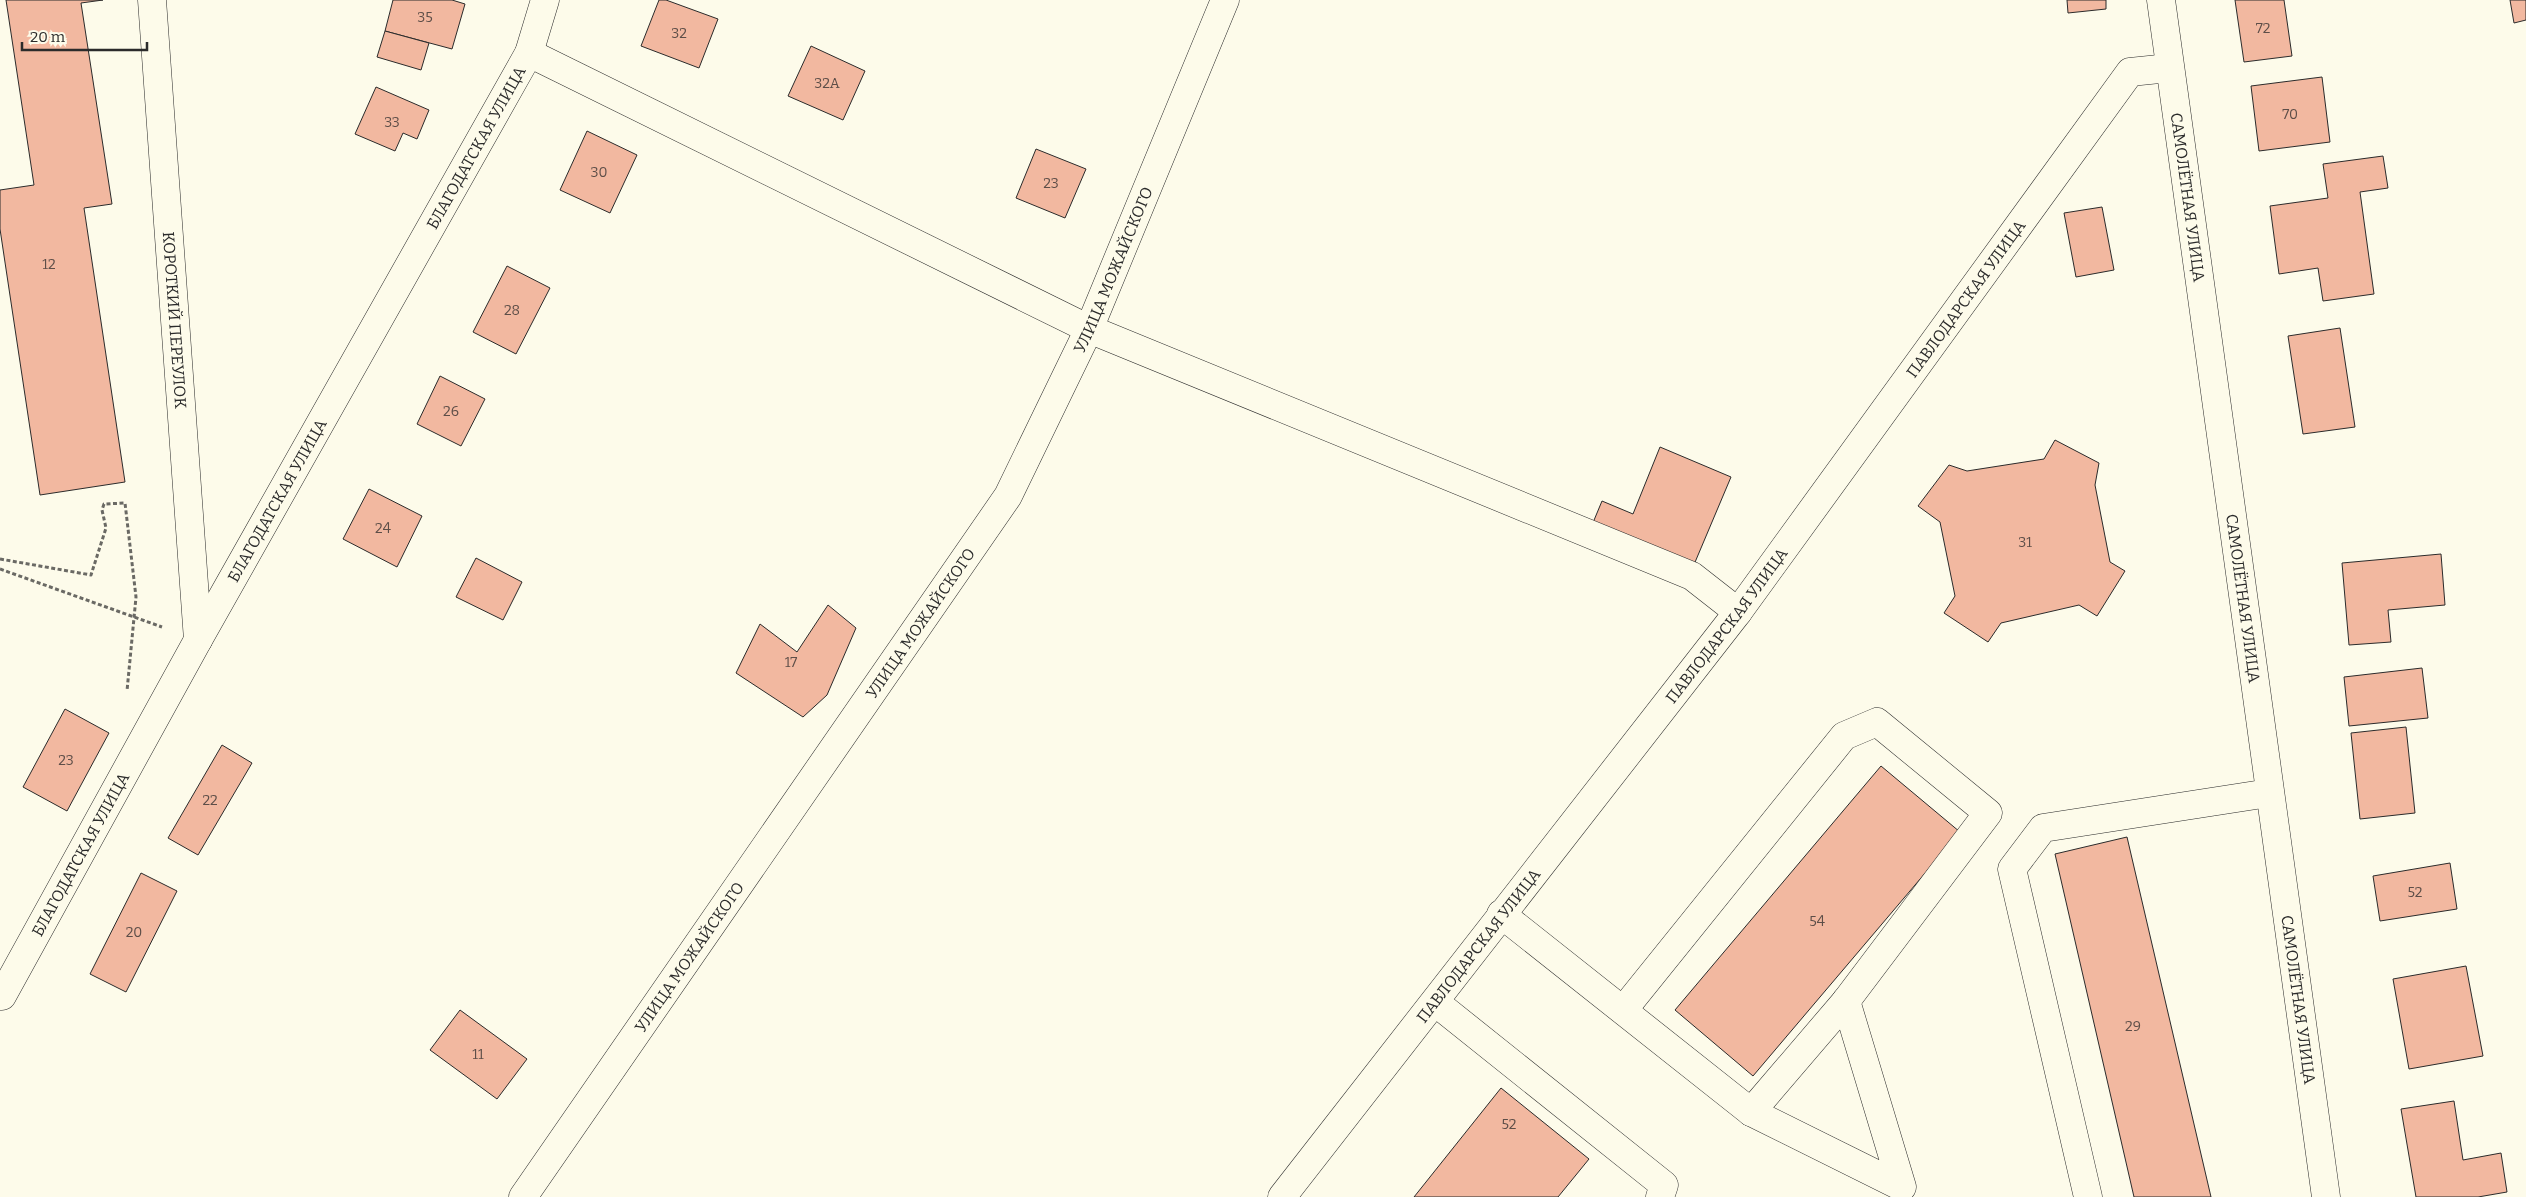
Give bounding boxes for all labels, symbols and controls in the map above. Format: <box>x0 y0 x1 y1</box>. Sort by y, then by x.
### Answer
house number: 35 <box>417 9 433 26</box>
scale bar <box>22 20 148 52</box>
house number: 72 <box>2256 20 2270 37</box>
house number: 32 <box>671 25 687 42</box>
text: 20 m <box>30 28 66 46</box>
street label: БЛАГОДАТСКАЯ УЛИЦА <box>423 62 530 233</box>
house number: 32А <box>814 75 840 92</box>
house number: 70 <box>2282 106 2298 123</box>
street label: САМОЛЁТНАЯ УЛИЦА <box>2167 111 2209 284</box>
house number: 33 <box>384 114 400 131</box>
house number: 30 <box>591 164 607 181</box>
house number: 23 <box>1043 175 1059 192</box>
street label: УЛИЦА МОЖАЙСКОГО <box>1070 184 1157 356</box>
street label: ПАВЛОДАРСКАЯ УЛИЦА <box>1902 216 2030 381</box>
street label: КОРОТКИЙ ПЕРЕУЛОК <box>159 231 190 410</box>
house number: 12 <box>42 256 56 273</box>
house number: 28 <box>504 302 520 319</box>
house number: 26 <box>443 403 459 420</box>
street label: БЛАГОДАТСКАЯ УЛИЦА <box>224 415 331 585</box>
street label: САМОЛЁТНАЯ УЛИЦА <box>2222 513 2264 685</box>
house number: 24 <box>375 520 391 537</box>
house number: 31 <box>2018 534 2032 551</box>
street label: ПАВЛОДАРСКАЯ УЛИЦА <box>1662 544 1792 707</box>
street label: УЛИЦА МОЖАЙСКОГО <box>862 545 979 702</box>
house number: 17 <box>785 654 797 671</box>
house number: 23 <box>58 752 74 769</box>
street label: БЛАГОДАТСКАЯ УЛИЦА <box>28 769 133 940</box>
house number: 22 <box>202 792 218 809</box>
street label: ПАВЛОДАРСКАЯ УЛИЦА <box>1413 864 1545 1026</box>
street label: УЛИЦА МОЖАЙСКОГО <box>631 878 748 1036</box>
house number: 52 <box>2408 884 2422 901</box>
house number: 54 <box>1809 913 1825 930</box>
street label: САМОЛЁТНАЯ УЛИЦА <box>2277 914 2319 1086</box>
house number: 20 <box>126 924 142 941</box>
house number: 29 <box>2125 1018 2141 1035</box>
house number: 11 <box>472 1046 484 1063</box>
house number: 52 <box>1502 1116 1516 1133</box>

